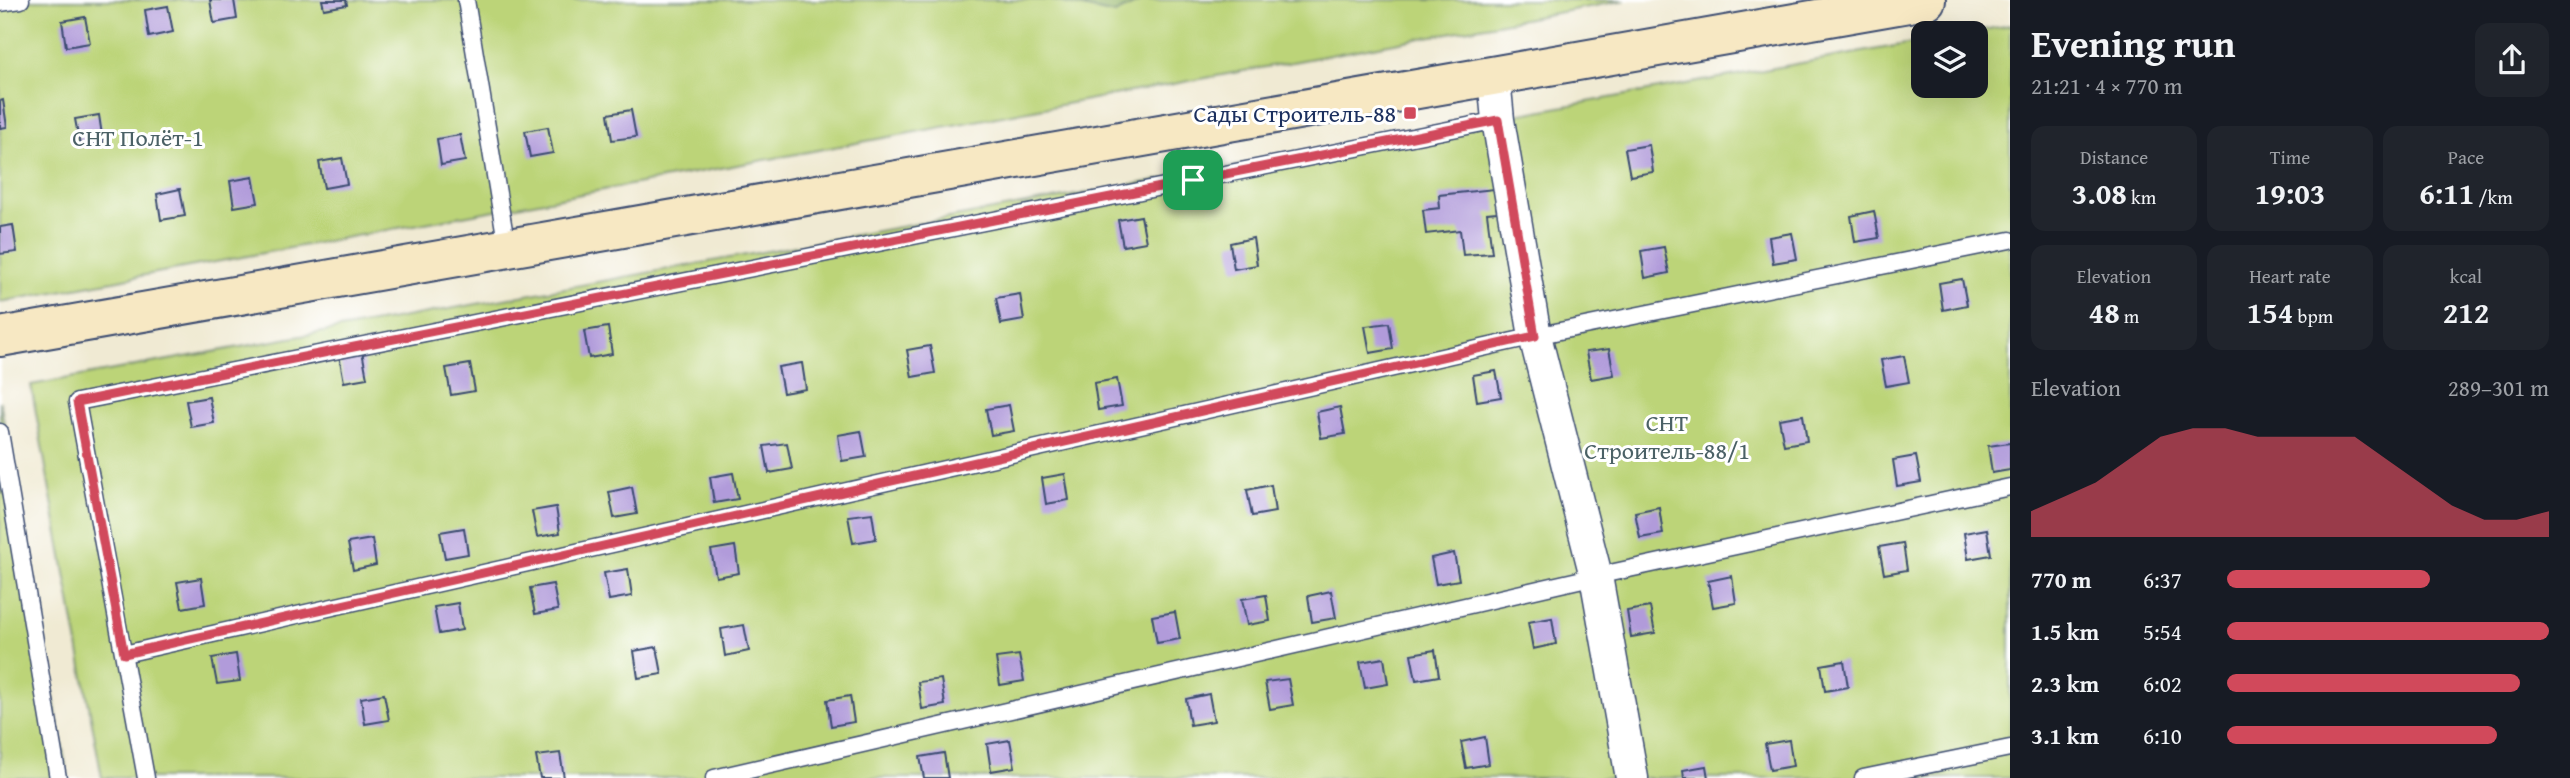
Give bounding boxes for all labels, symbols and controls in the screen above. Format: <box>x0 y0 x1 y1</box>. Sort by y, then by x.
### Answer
text: Evening run <box>2031 15 2235 71</box>
map controls <box>1911 21 1988 98</box>
button: layers <box>1911 21 1988 98</box>
button: share <box>2475 23 2549 97</box>
text: 21:21 · 4 × 770 m <box>2031 69 2183 102</box>
place label: Сады Строитель-88 <box>1194 96 1396 131</box>
marker: Сады Строитель-88 <box>1402 105 1418 121</box>
park label: СНТ Полёт-1 <box>72 120 204 155</box>
text: Distance <box>2080 143 2148 171</box>
text: Time <box>2270 143 2310 171</box>
text: Pace <box>2448 143 2484 171</box>
pin <box>1163 150 1223 210</box>
icon: arrive <box>1174 161 1212 199</box>
text: 3.08 <box>2072 171 2127 215</box>
text: 19:03 <box>2255 171 2325 215</box>
text: 6:11 <box>2419 171 2474 215</box>
text: km <box>2127 183 2156 211</box>
text: /km <box>2474 183 2513 211</box>
text: Elevation <box>2077 262 2151 290</box>
text: Heart rate <box>2249 262 2331 290</box>
text: kcal <box>2450 262 2482 290</box>
text: 48 <box>2089 290 2120 334</box>
text: 154 <box>2247 290 2293 334</box>
text: 212 <box>2443 290 2489 334</box>
text: m <box>2120 302 2139 330</box>
text: bpm <box>2293 302 2333 330</box>
text: Elevation <box>2031 371 2121 404</box>
text: 289–301 m <box>2448 371 2549 404</box>
park label: СНТ Строитель-88/1 <box>1584 405 1750 468</box>
text: 770 m <box>2031 563 2092 596</box>
text: 6:37 <box>2143 563 2182 596</box>
text: 1.5 km <box>2031 615 2099 648</box>
text: 5:54 <box>2143 615 2182 648</box>
text: 2.3 km <box>2031 667 2099 700</box>
text: 6:02 <box>2143 667 2182 700</box>
text: 3.1 km <box>2031 719 2099 752</box>
text: 6:10 <box>2143 719 2182 752</box>

